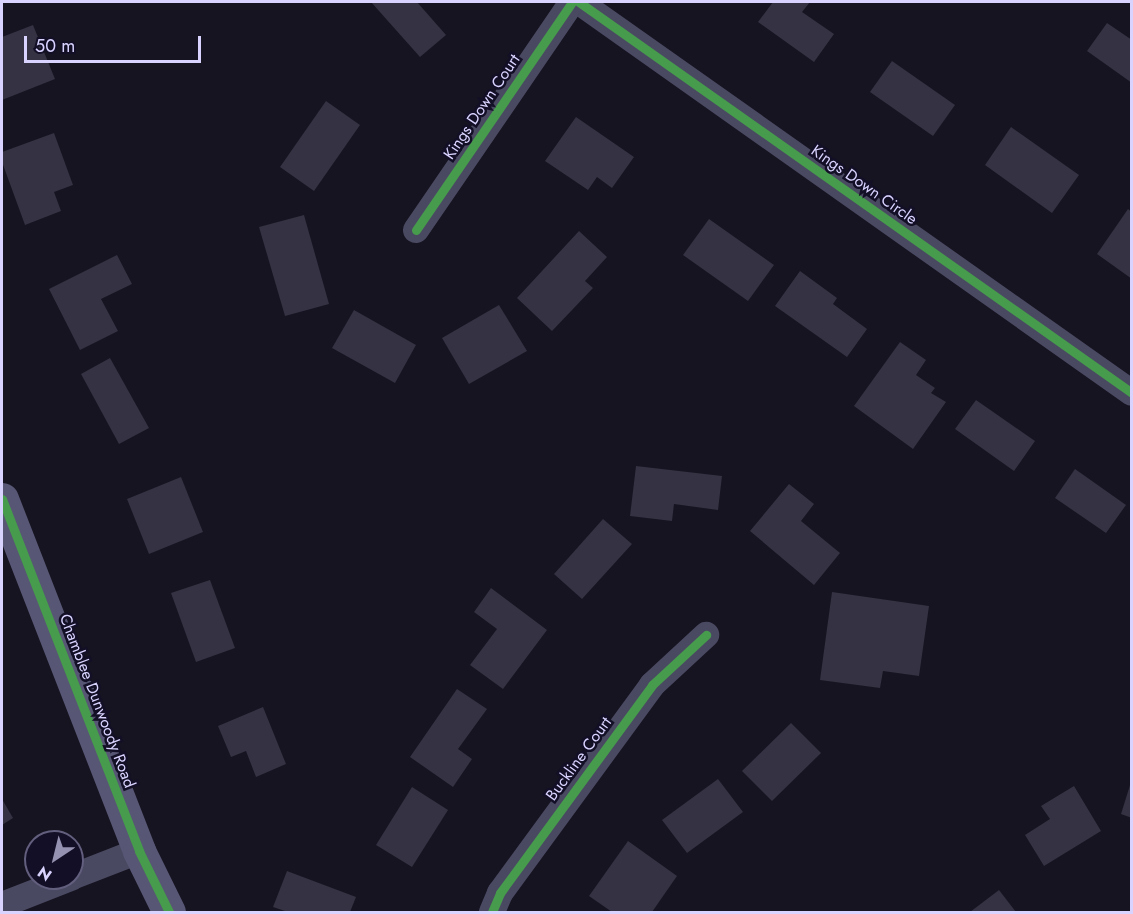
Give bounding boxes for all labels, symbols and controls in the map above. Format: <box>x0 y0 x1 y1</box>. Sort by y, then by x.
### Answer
scale bar <box>27 24 204 62</box>
text: 50 m <box>35 33 75 59</box>
street label: Kings Down Court <box>440 51 524 163</box>
street label: Kings Down Circle <box>807 141 921 229</box>
street label: Chamblee Dunwoody Road <box>55 611 139 791</box>
street label: Buckline Court <box>542 713 616 805</box>
north arrow <box>24 830 84 890</box>
text: N <box>33 860 56 887</box>

